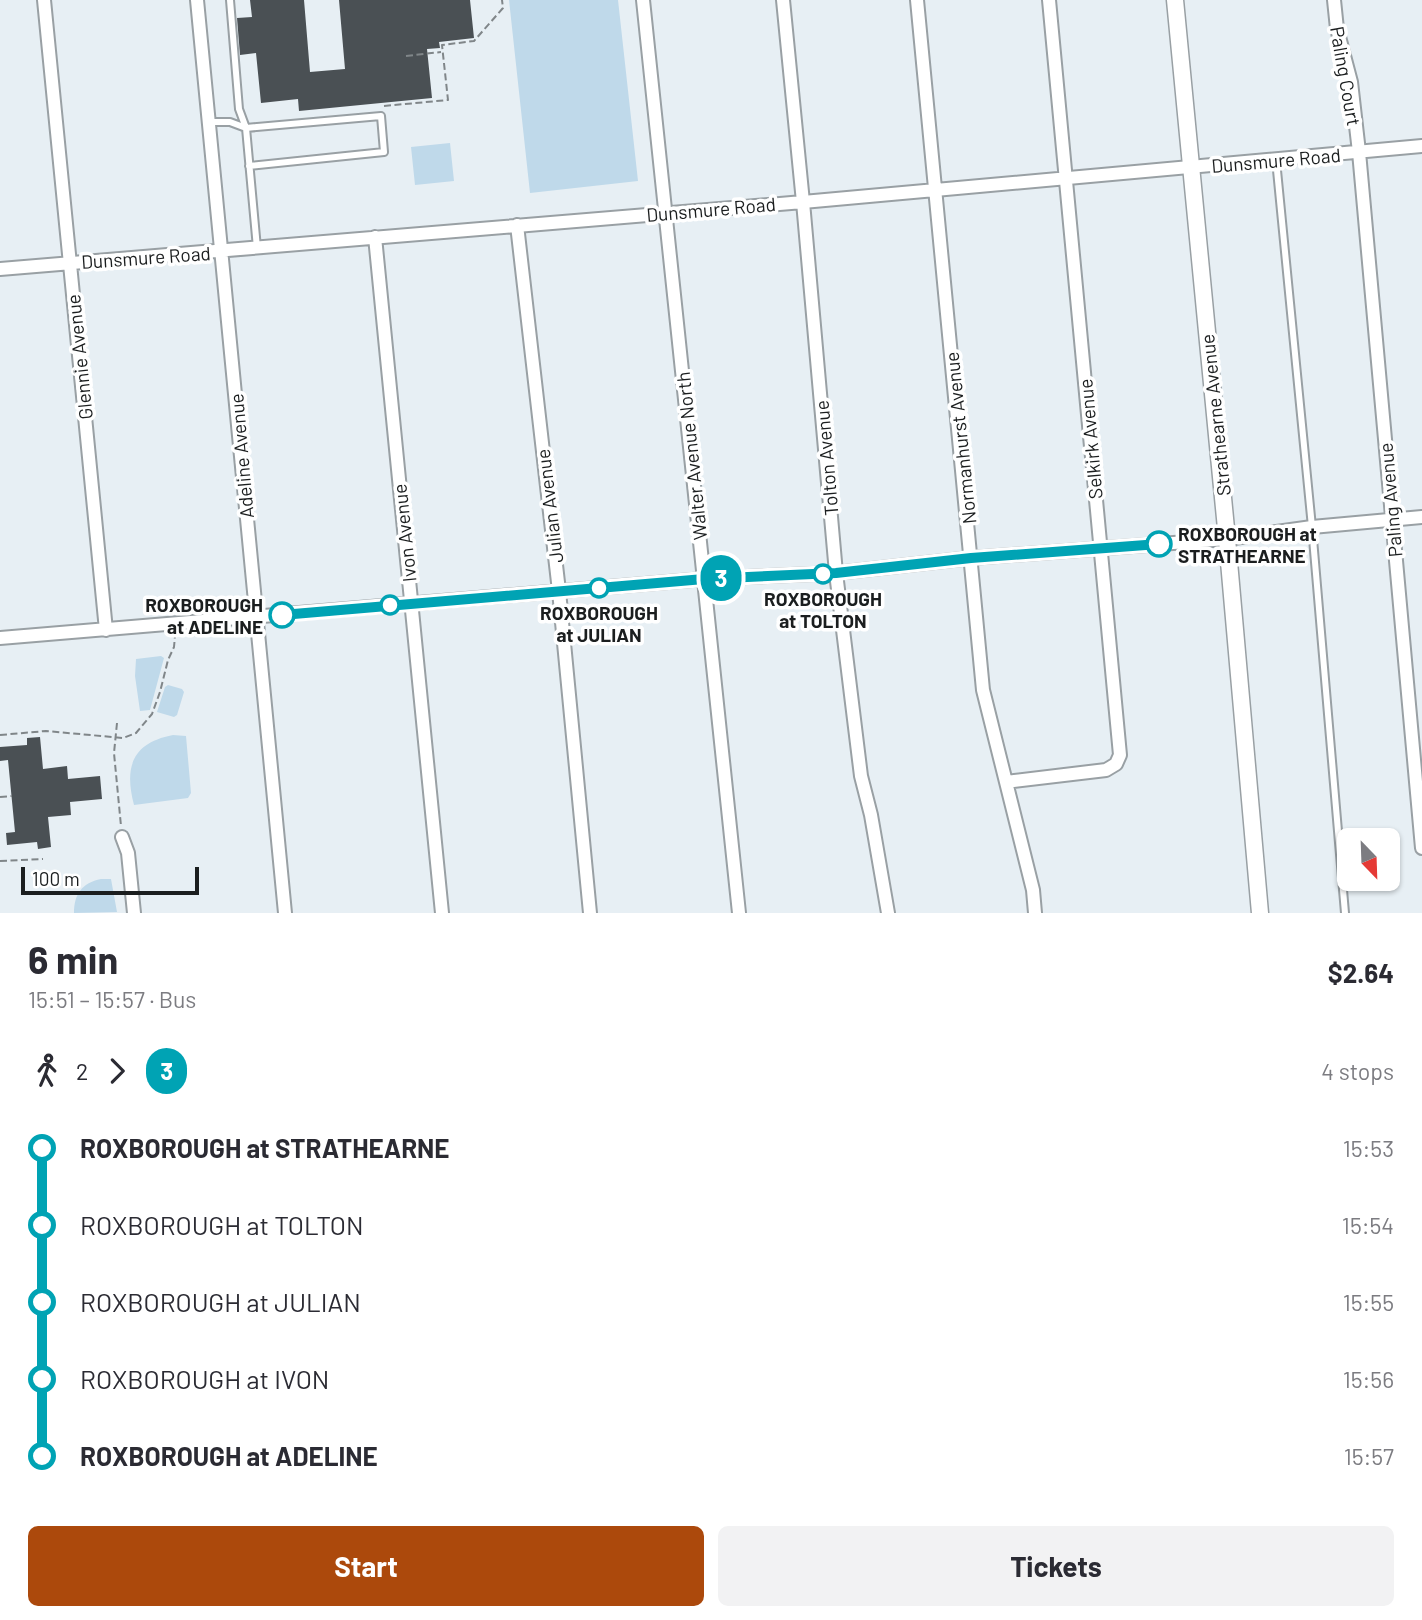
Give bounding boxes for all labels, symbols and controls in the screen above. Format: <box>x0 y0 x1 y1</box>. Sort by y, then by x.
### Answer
street label: Paling Court <box>1326 25 1366 127</box>
street label: Dunsmure Road <box>1210 143 1342 177</box>
street label: Dunsmure Road <box>645 192 777 226</box>
street label: Dunsmure Road <box>81 241 211 273</box>
street label: Glennie Avenue <box>61 293 97 421</box>
street label: Strathearne Avenue <box>1195 333 1235 497</box>
street label: Normanhurst Avenue <box>940 351 980 525</box>
street label: Walter Avenue North <box>671 371 711 541</box>
street label: Selkirk Avenue <box>1073 378 1107 500</box>
street label: Adeline Avenue <box>224 393 258 519</box>
street label: Tolton Avenue <box>810 399 842 517</box>
street label: Paling Avenue <box>1374 442 1406 558</box>
street label: Julian Avenue <box>531 448 567 564</box>
street label: Ivon Avenue <box>387 483 421 583</box>
place label: ROXBOROUGH at STRATHEARNE <box>1178 522 1317 567</box>
marker: ROXBOROUGH at STRATHEARNE <box>1146 531 1172 557</box>
line badge: 3 <box>698 555 744 601</box>
text: 3 <box>715 563 727 592</box>
marker: ROXBOROUGH at TOLTON <box>813 564 833 584</box>
marker: ROXBOROUGH at JULIAN <box>589 578 609 598</box>
place label: ROXBOROUGH at TOLTON <box>764 587 882 632</box>
place label: ROXBOROUGH at ADELINE <box>145 593 263 638</box>
unlabelled marker <box>380 595 400 615</box>
place label: ROXBOROUGH at JULIAN <box>540 601 658 646</box>
marker: ROXBOROUGH at ADELINE <box>269 602 295 628</box>
north arrow <box>1337 828 1400 891</box>
map controls <box>1337 828 1400 891</box>
scale bar <box>21 864 200 896</box>
text: 100 m <box>32 867 80 890</box>
text: 6 min <box>28 936 118 982</box>
text: $2.64 <box>1328 957 1394 988</box>
text: 15:51 – 15:57 · Bus <box>28 985 196 1013</box>
icon: walk <box>28 1052 66 1090</box>
icon: forward <box>98 1052 136 1090</box>
text: 3 <box>160 1056 173 1085</box>
text: 2 <box>76 1057 88 1085</box>
text: 4 stops <box>1321 1057 1394 1085</box>
text: ROXBOROUGH at STRATHEARNE <box>80 1132 449 1163</box>
text: 15:53 <box>1343 1134 1394 1162</box>
text: ROXBOROUGH at TOLTON <box>80 1209 364 1240</box>
text: 15:54 <box>1342 1211 1394 1239</box>
text: ROXBOROUGH at JULIAN <box>80 1286 361 1317</box>
text: 15:55 <box>1343 1288 1394 1316</box>
text: ROXBOROUGH at IVON <box>80 1363 329 1394</box>
text: 15:56 <box>1343 1365 1394 1393</box>
text: ROXBOROUGH at ADELINE <box>80 1440 378 1471</box>
text: 15:57 <box>1344 1442 1394 1470</box>
button: Start <box>28 1526 704 1606</box>
button: Tickets <box>718 1526 1394 1606</box>

